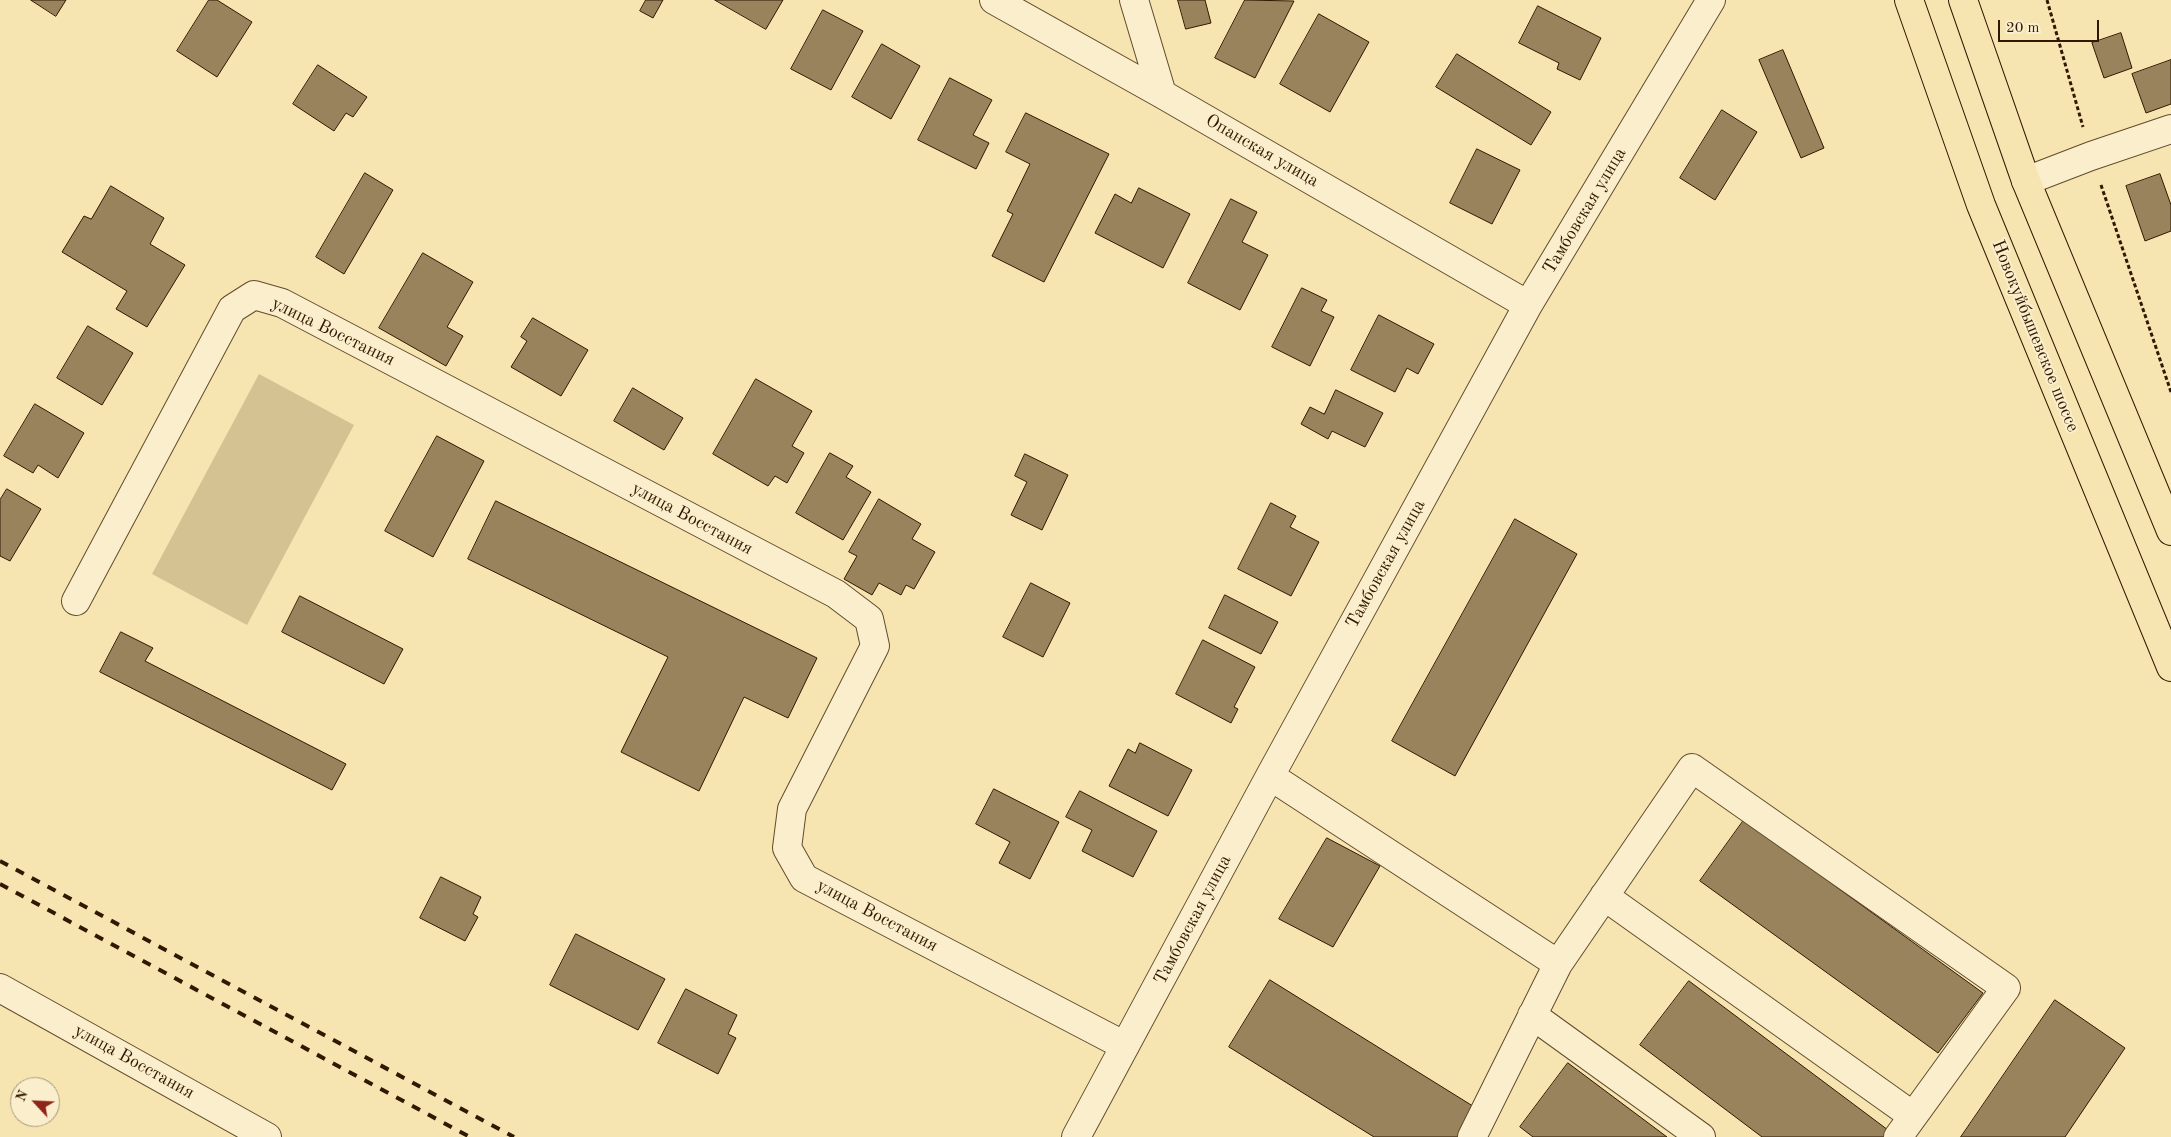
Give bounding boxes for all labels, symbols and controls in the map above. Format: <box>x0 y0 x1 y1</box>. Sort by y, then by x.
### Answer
scale bar <box>2001 10 2102 42</box>
text: 20 m <box>2006 21 2040 36</box>
street label: Опанская улица <box>1201 110 1323 192</box>
street label: Тамбовская улица <box>1539 144 1631 278</box>
street label: Новокуйбышевское шоссе <box>1987 237 2083 435</box>
street label: улица Восстания <box>268 293 398 371</box>
street label: улица Восстания <box>628 478 756 560</box>
street label: Тамбовская улица <box>1342 496 1430 632</box>
street label: Тамбовская улица <box>1150 851 1236 989</box>
street label: улица Восстания <box>813 875 941 957</box>
street label: улица Восстания <box>70 1020 198 1104</box>
north arrow <box>10 1077 60 1127</box>
text: N <box>14 1088 31 1104</box>

